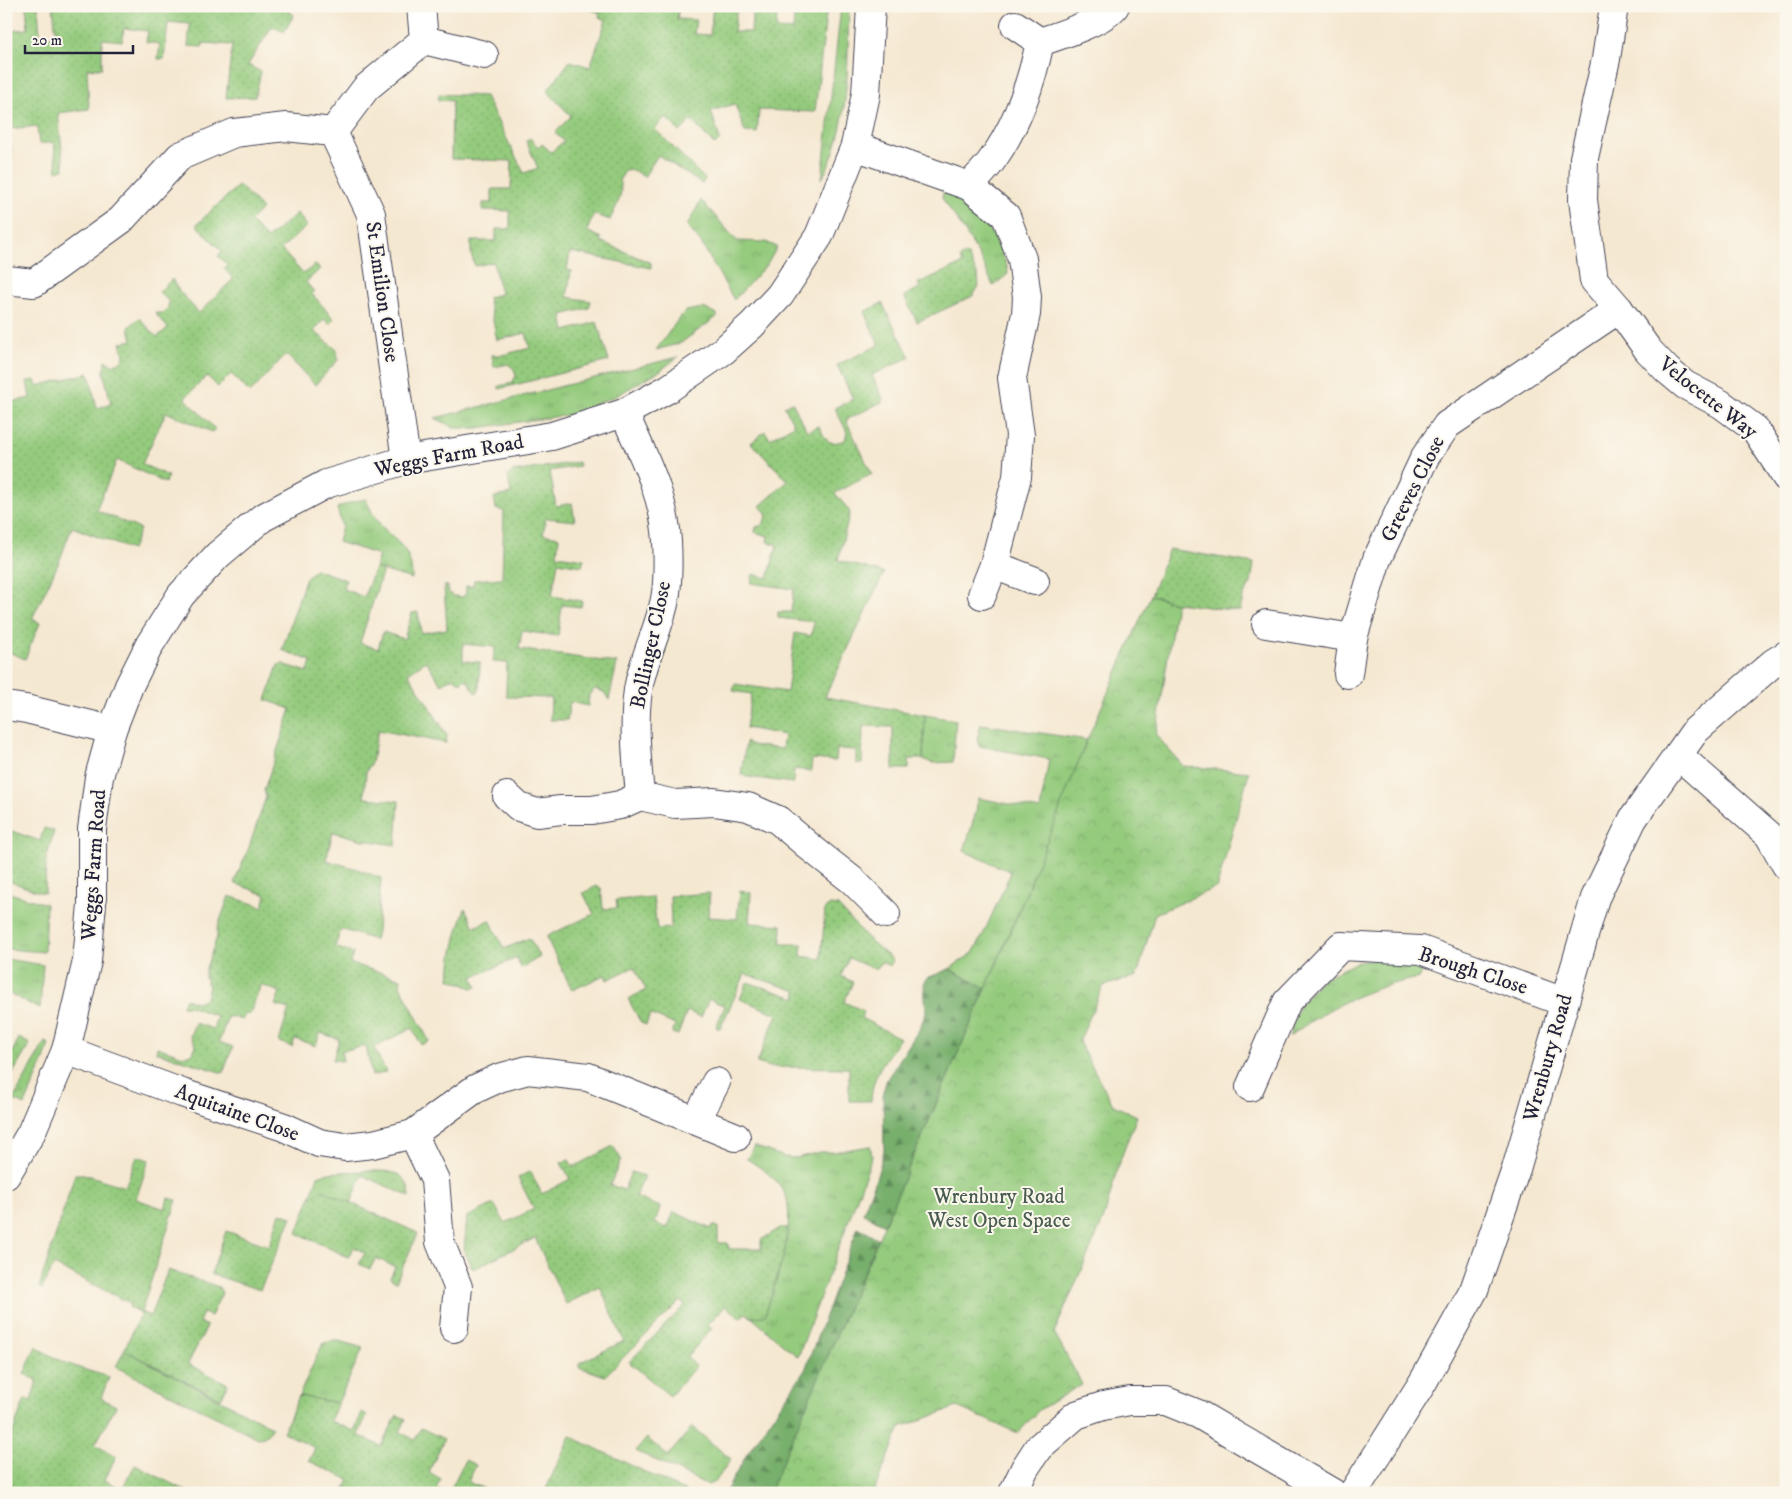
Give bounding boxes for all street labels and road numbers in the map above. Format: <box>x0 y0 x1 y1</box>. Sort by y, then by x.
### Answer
street label: St Emilion Close <box>359 220 405 364</box>
street label: Velocette Way <box>1653 351 1763 445</box>
street label: Weggs Farm Road <box>371 429 526 483</box>
street label: Greeves Close <box>1375 431 1451 546</box>
street label: Bollinger Close <box>625 579 677 711</box>
street label: Weggs Farm Road <box>76 788 112 943</box>
street label: Brough Close <box>1415 941 1531 1001</box>
street label: Wrenbury Road <box>1517 991 1579 1126</box>
street label: Aquitaine Close <box>171 1078 303 1148</box>

